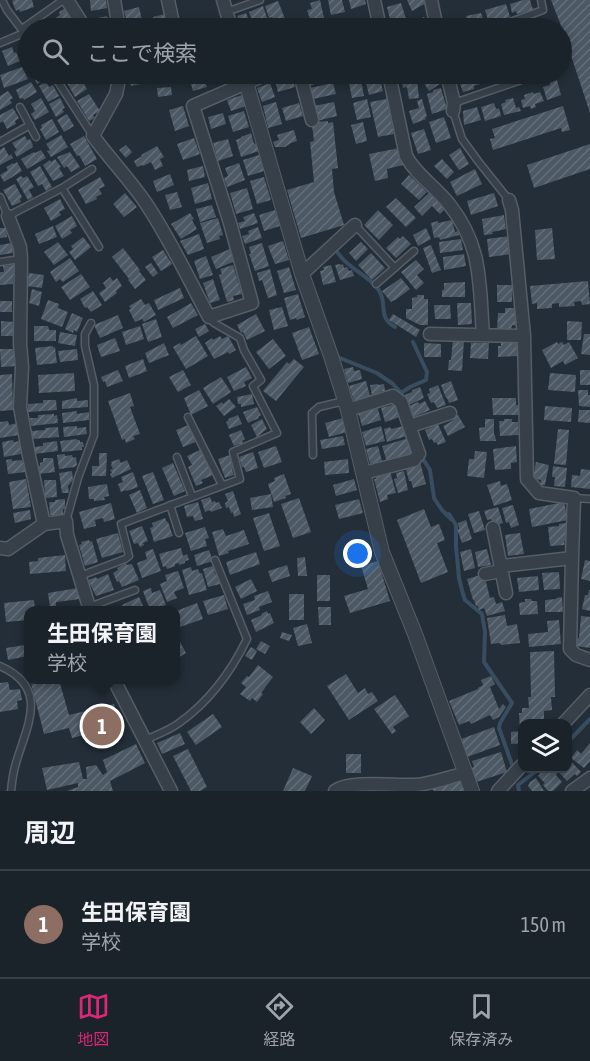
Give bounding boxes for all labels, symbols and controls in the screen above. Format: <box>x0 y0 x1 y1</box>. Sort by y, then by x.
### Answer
search box <box>18 18 572 84</box>
icon: search <box>39 35 72 68</box>
text: ここで検索 <box>87 40 197 66</box>
your location <box>343 539 372 568</box>
popup <box>24 606 180 684</box>
text: 生田保育園 <box>47 620 157 646</box>
text: 学校 <box>47 651 87 674</box>
pin: 1 <box>82 704 122 748</box>
map controls <box>518 719 572 773</box>
button: layers <box>518 719 572 773</box>
text: 周辺 <box>24 818 76 848</box>
text: 生田保育園 <box>81 899 191 925</box>
text: 1 <box>39 913 48 936</box>
text: 150 m <box>521 913 566 936</box>
text: 学校 <box>81 930 121 953</box>
tab: 地図 <box>77 990 110 1050</box>
tab: 経路 <box>263 990 296 1050</box>
tab: 保存済み <box>449 990 513 1050</box>

